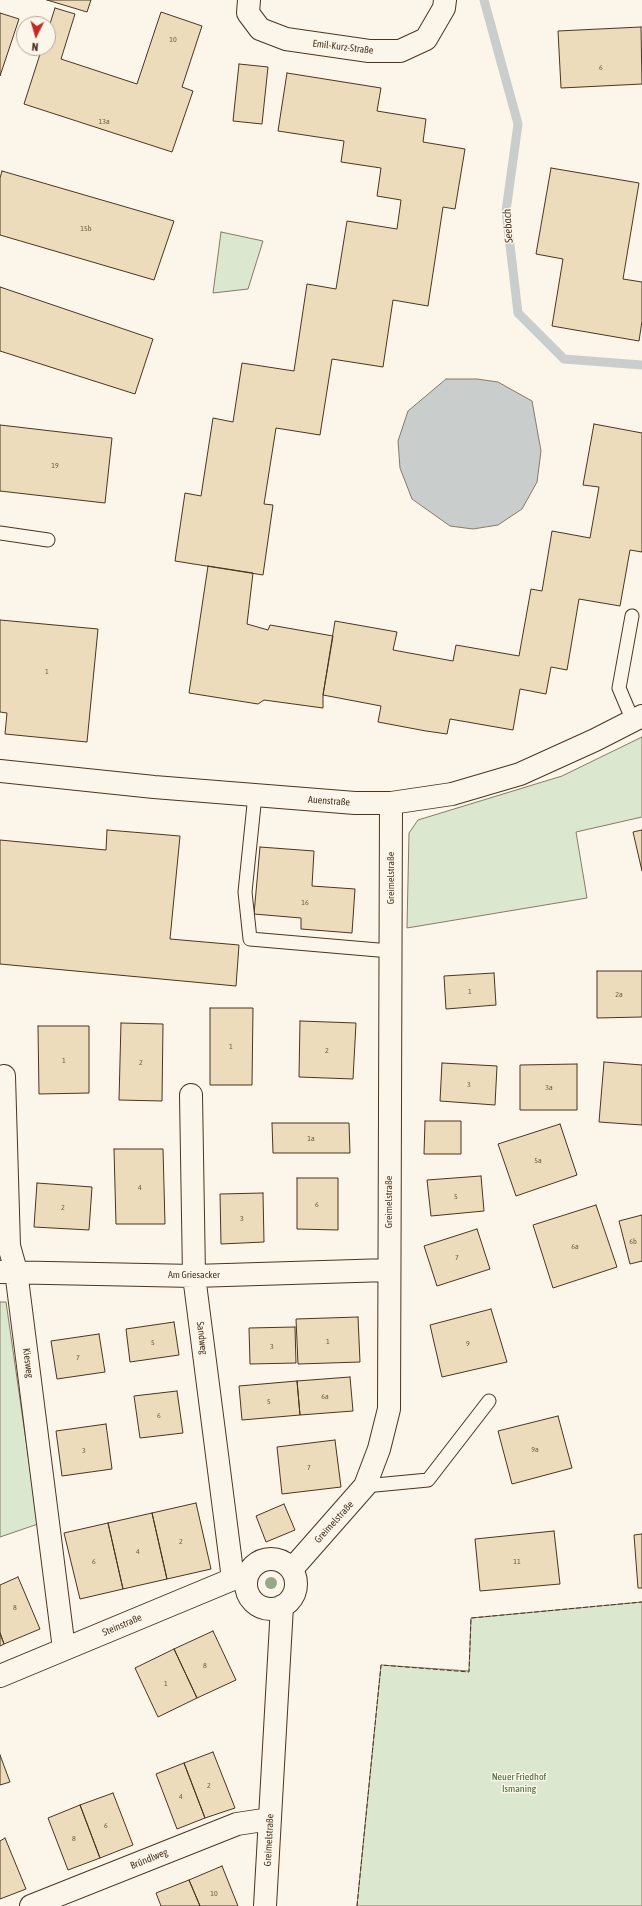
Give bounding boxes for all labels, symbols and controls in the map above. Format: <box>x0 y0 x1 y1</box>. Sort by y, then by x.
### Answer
north arrow <box>16 16 56 56</box>
house number: 10 <box>169 34 177 44</box>
street label: Emil-Kurz-Straße <box>312 37 374 57</box>
text: N <box>31 41 39 53</box>
house number: 6 <box>599 62 603 72</box>
house number: 13a <box>98 116 110 126</box>
water label: Seebach <box>500 209 516 243</box>
house number: 15b <box>80 223 92 233</box>
house number: 19 <box>51 460 59 470</box>
house number: 1 <box>45 666 49 676</box>
street label: Auenstraße <box>308 794 350 808</box>
street label: Greimelstraße <box>385 852 397 904</box>
house number: 16 <box>301 897 309 907</box>
house number: 1 <box>468 986 472 996</box>
house number: 2a <box>615 989 623 999</box>
house number: 1 <box>229 1041 233 1051</box>
house number: 2 <box>325 1045 329 1055</box>
house number: 1 <box>62 1055 66 1065</box>
house number: 2 <box>139 1057 143 1067</box>
house number: 3 <box>467 1079 471 1089</box>
house number: 3a <box>545 1082 553 1092</box>
house number: 1a <box>307 1133 315 1143</box>
house number: 5a <box>534 1155 542 1165</box>
street label: Greimelstraße <box>383 1176 395 1228</box>
house number: 4 <box>138 1182 142 1192</box>
house number: 5 <box>454 1191 458 1201</box>
house number: 6 <box>315 1199 319 1209</box>
house number: 2 <box>61 1202 65 1212</box>
house number: 3 <box>240 1213 244 1223</box>
house number: 6b <box>629 1236 637 1246</box>
house number: 6a <box>571 1241 579 1251</box>
house number: 7 <box>455 1252 459 1262</box>
street label: Am Griesacker <box>168 1269 220 1281</box>
street label: Sandweg <box>194 1321 210 1355</box>
house number: 1 <box>326 1336 330 1346</box>
house number: 5 <box>151 1337 155 1347</box>
house number: 9 <box>466 1338 470 1348</box>
house number: 3 <box>270 1341 274 1351</box>
street label: Kiesweg <box>20 1347 36 1379</box>
house number: 7 <box>76 1352 80 1362</box>
house number: 6a <box>321 1391 329 1401</box>
house number: 5 <box>267 1396 271 1406</box>
house number: 6 <box>157 1410 161 1420</box>
house number: 9a <box>531 1444 539 1454</box>
house number: 3 <box>82 1445 86 1455</box>
house number: 7 <box>307 1462 311 1472</box>
street label: Greimelstraße <box>312 1498 356 1546</box>
house number: 2 <box>179 1536 183 1546</box>
house number: 4 <box>136 1546 140 1556</box>
house number: 6 <box>92 1556 96 1566</box>
house number: 11 <box>513 1556 521 1566</box>
house number: 8 <box>13 1602 17 1612</box>
street label: Steinstraße <box>100 1611 144 1639</box>
house number: 8 <box>203 1660 207 1670</box>
house number: 1 <box>164 1678 168 1688</box>
park label: Neuer Friedhof Ismaning <box>492 1771 546 1794</box>
house number: 2 <box>207 1780 211 1790</box>
house number: 4 <box>179 1791 183 1801</box>
street label: Greimelstraße <box>262 1813 276 1867</box>
house number: 6 <box>104 1820 108 1830</box>
house number: 8 <box>72 1833 76 1843</box>
street label: Bründlweg <box>129 1846 169 1872</box>
house number: 10 <box>210 1888 218 1898</box>

